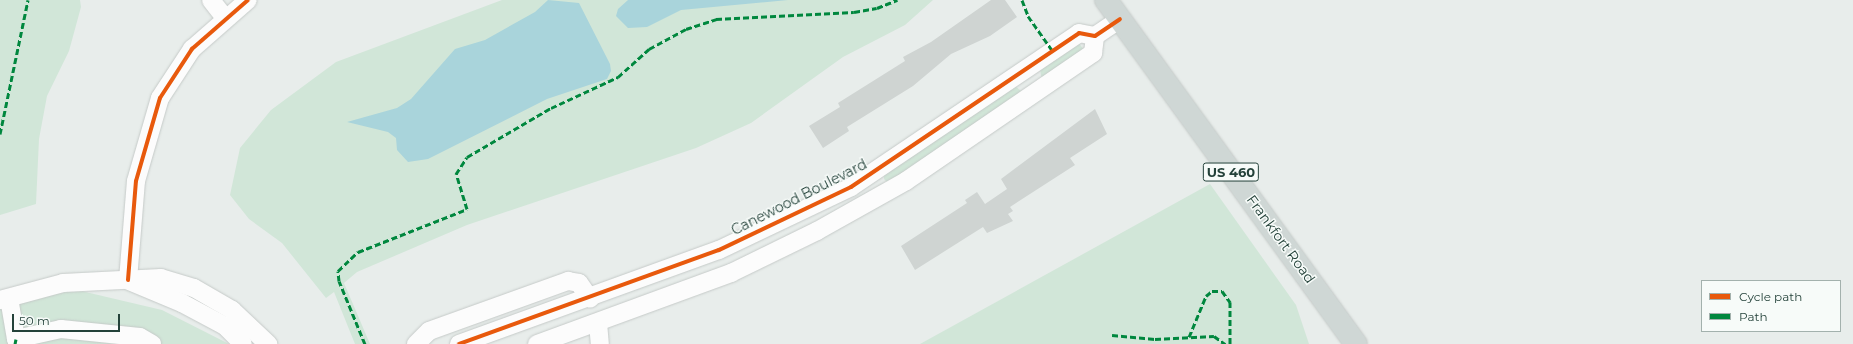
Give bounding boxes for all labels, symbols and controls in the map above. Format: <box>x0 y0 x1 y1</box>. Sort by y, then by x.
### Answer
street label: Canewood Boulevard <box>728 155 870 239</box>
road number: US 460 <box>1202 161 1260 183</box>
street label: Frankfort Road <box>1243 192 1319 286</box>
legend <box>1701 280 1841 332</box>
text: Cycle path <box>1739 289 1802 304</box>
scale bar <box>14 306 122 332</box>
text: Path <box>1739 309 1768 324</box>
text: 50 m <box>19 313 50 328</box>

